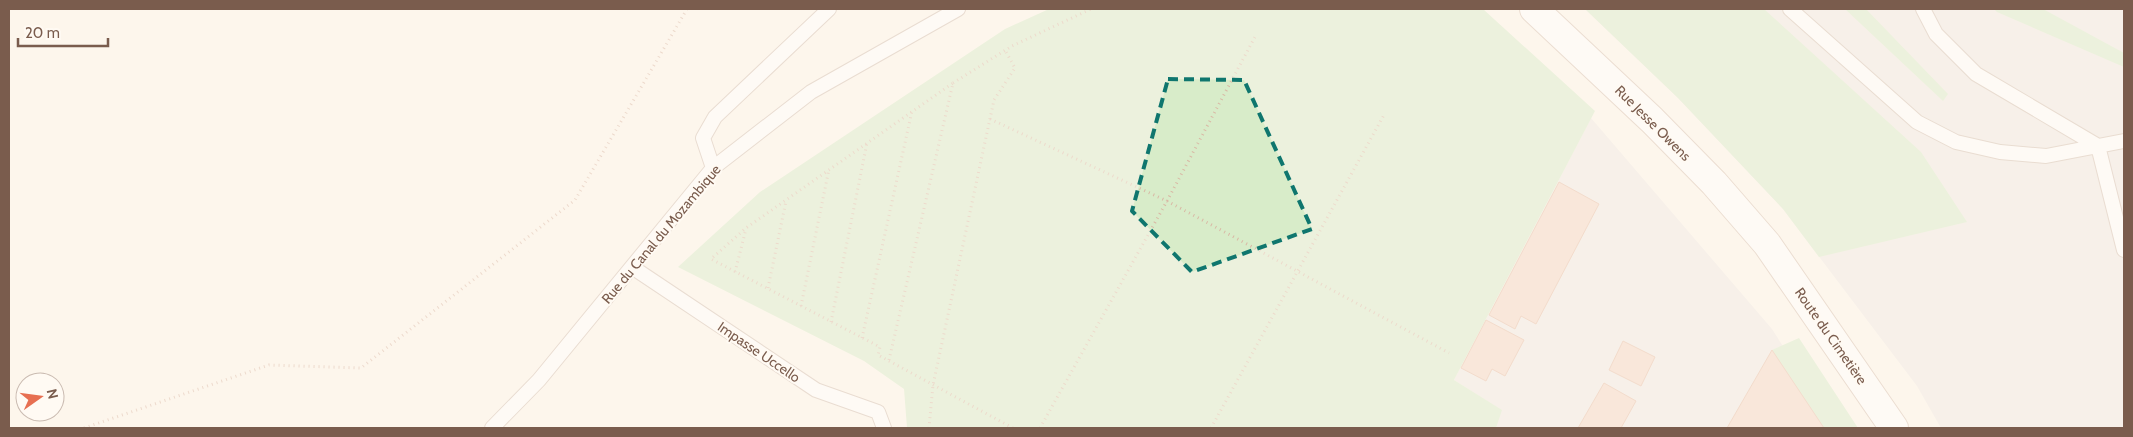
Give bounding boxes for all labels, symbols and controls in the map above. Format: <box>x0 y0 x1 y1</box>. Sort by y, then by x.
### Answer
scale bar <box>18 15 108 47</box>
text: 20 m <box>25 24 60 42</box>
street label: Rue Jesse Owens <box>1611 81 1695 165</box>
street label: Rue du Canal du Mozambique <box>597 161 725 307</box>
street label: Route du Cimetière <box>1791 284 1871 388</box>
street label: Impasse Uccello <box>714 318 804 386</box>
north arrow <box>15 372 65 422</box>
text: N <box>43 387 63 401</box>

